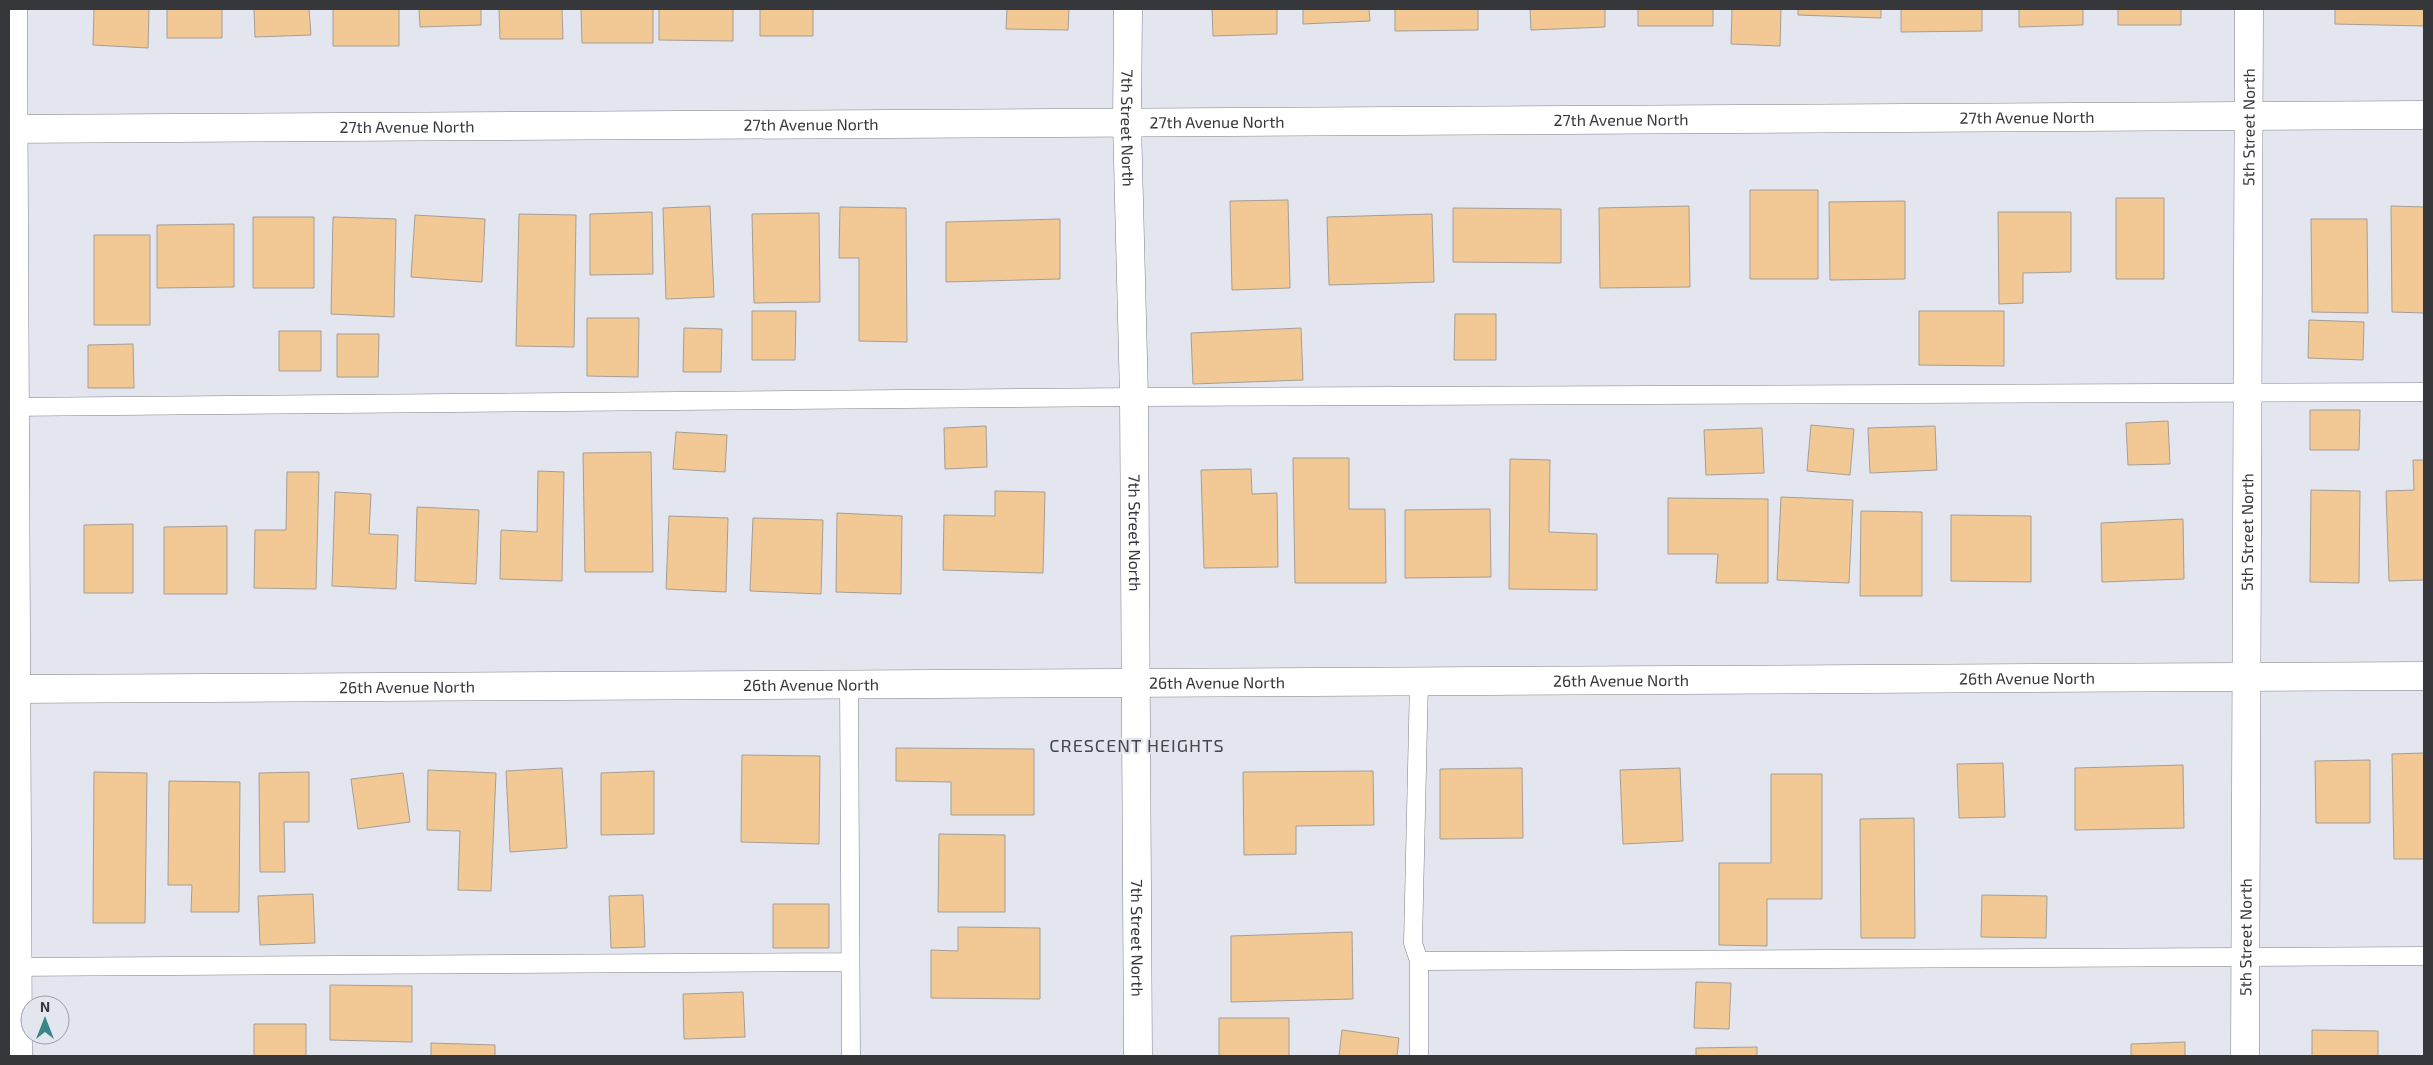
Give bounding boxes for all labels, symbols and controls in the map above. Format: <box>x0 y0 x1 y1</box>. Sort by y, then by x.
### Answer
street label: 5th Street North <box>2238 68 2258 186</box>
street label: 7th Street North <box>1118 69 1139 187</box>
street label: 27th Avenue North <box>1959 107 2095 127</box>
street label: 27th Avenue North <box>1553 109 1689 129</box>
street label: 27th Avenue North <box>1149 112 1285 131</box>
street label: 27th Avenue North <box>743 114 879 134</box>
street label: 27th Avenue North <box>339 116 475 136</box>
street label: 5th Street North <box>2237 473 2256 591</box>
street label: 7th Street North <box>1125 474 1145 592</box>
street label: 26th Avenue North <box>1959 668 2095 688</box>
street label: 26th Avenue North <box>1553 670 1689 690</box>
street label: 26th Avenue North <box>1149 672 1285 692</box>
street label: 26th Avenue North <box>743 674 879 694</box>
street label: 26th Avenue North <box>339 676 475 696</box>
district label: CRESCENT HEIGHTS <box>1049 734 1225 756</box>
street label: 5th Street North <box>2235 878 2255 996</box>
street label: 7th Street North <box>1128 879 1148 997</box>
north arrow <box>20 995 70 1045</box>
text: N <box>40 998 50 1015</box>

